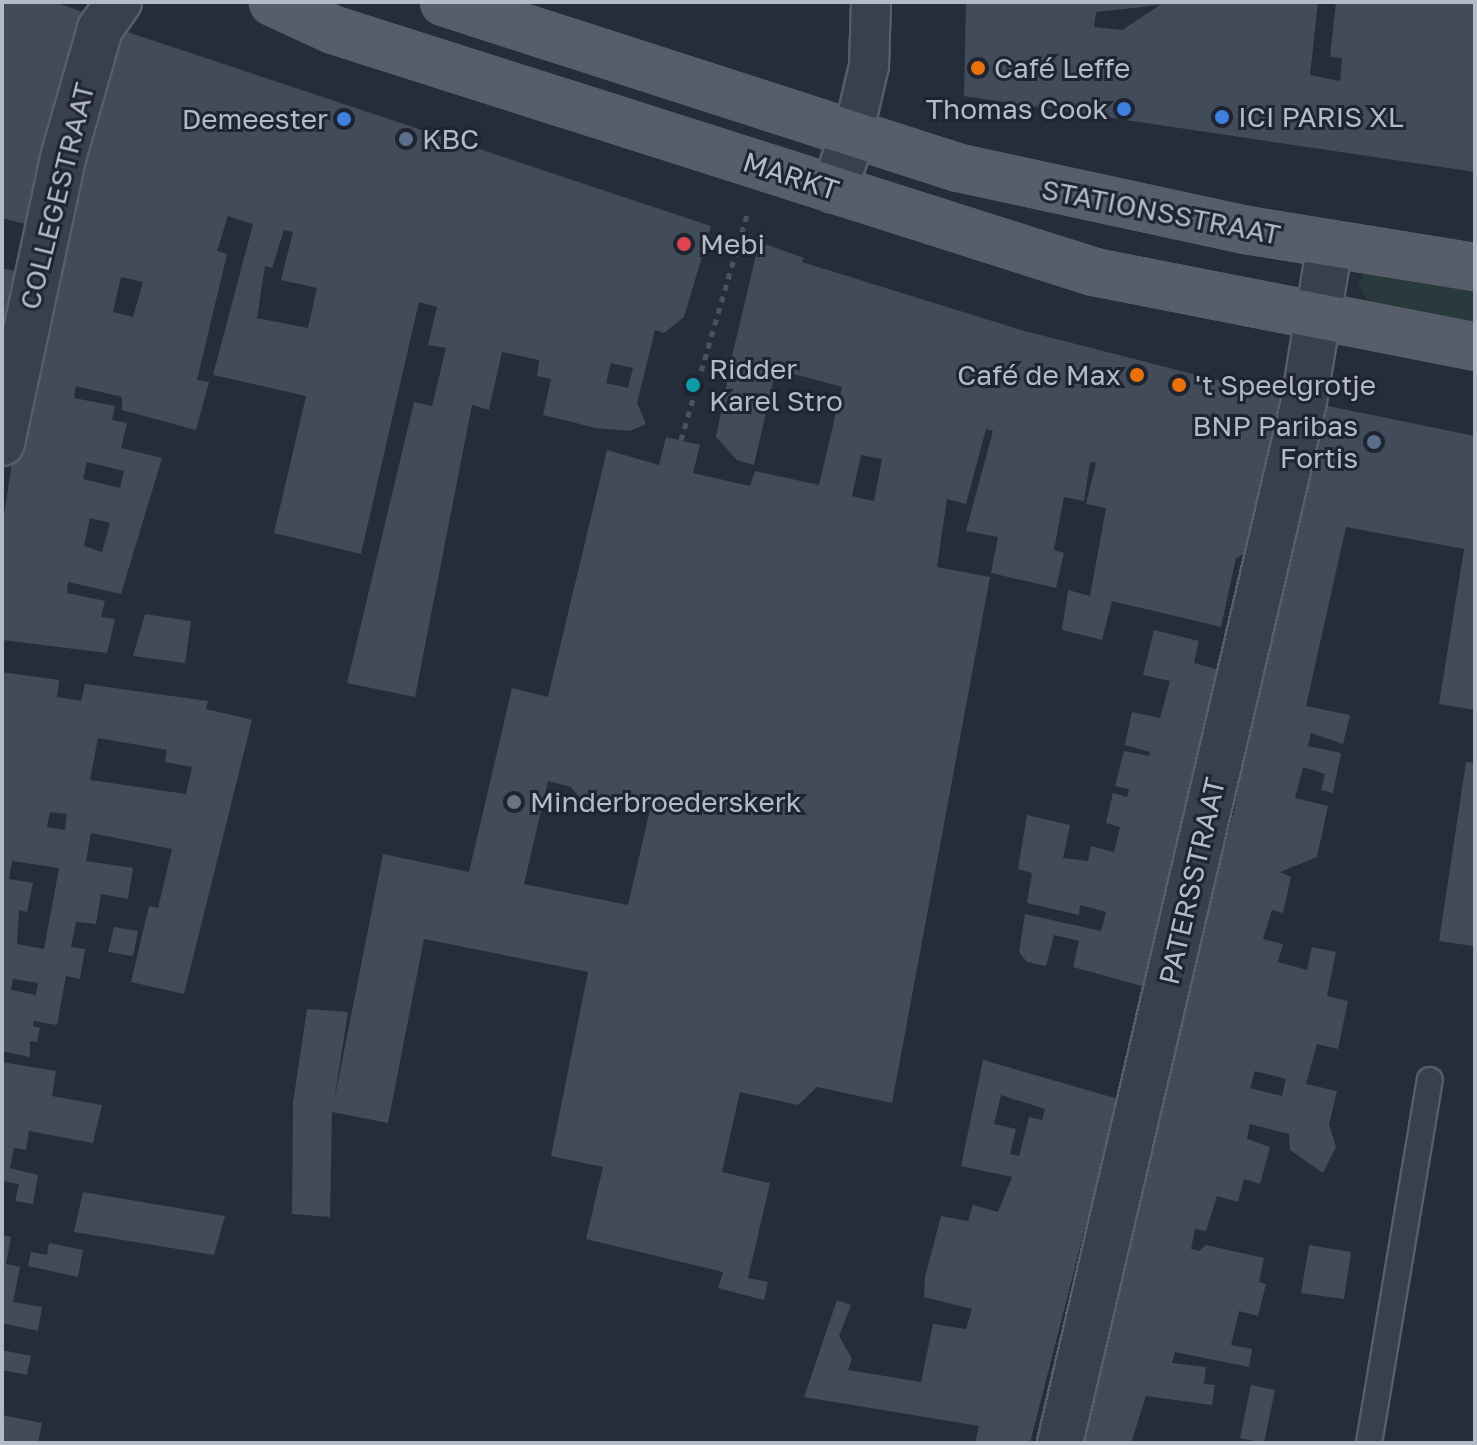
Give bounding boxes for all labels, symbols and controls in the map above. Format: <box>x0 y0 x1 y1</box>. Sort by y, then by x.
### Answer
place label: Café Leffe <box>994 51 1130 85</box>
marker: Café Leffe <box>969 59 987 77</box>
street label: COLLEGESTRAAT <box>13 79 101 313</box>
place label: Thomas Cook <box>926 92 1108 126</box>
marker: Thomas Cook <box>1115 100 1133 118</box>
place label: ICI PARIS XL <box>1238 100 1404 134</box>
place label: Demeester <box>182 102 328 136</box>
marker: ICI PARIS XL <box>1213 108 1231 126</box>
marker: Demeester <box>335 110 353 128</box>
place label: KBC <box>422 122 479 156</box>
marker: KBC <box>397 130 415 148</box>
street label: MARKT <box>739 145 843 207</box>
street label: STATIONSSTRAAT <box>1039 172 1283 252</box>
place label: Mebi <box>700 227 765 261</box>
marker: Mebi <box>675 235 693 253</box>
place label: Ridder Karel Stro <box>709 352 843 418</box>
place label: Café de Max <box>957 358 1121 392</box>
marker: Café de Max <box>1128 366 1146 384</box>
place label: 't Speelgrotje <box>1195 368 1376 402</box>
marker: Ridder Karel Stro <box>684 376 702 394</box>
marker: 't Speelgrotje <box>1170 376 1188 394</box>
place label: BNP Paribas Fortis <box>1192 409 1358 475</box>
marker: BNP Paribas Fortis <box>1365 433 1383 451</box>
street label: PATERSSTRAAT <box>1152 774 1232 988</box>
place label: Minderbroederskerk <box>530 785 802 819</box>
marker: Minderbroederskerk <box>505 793 523 811</box>

